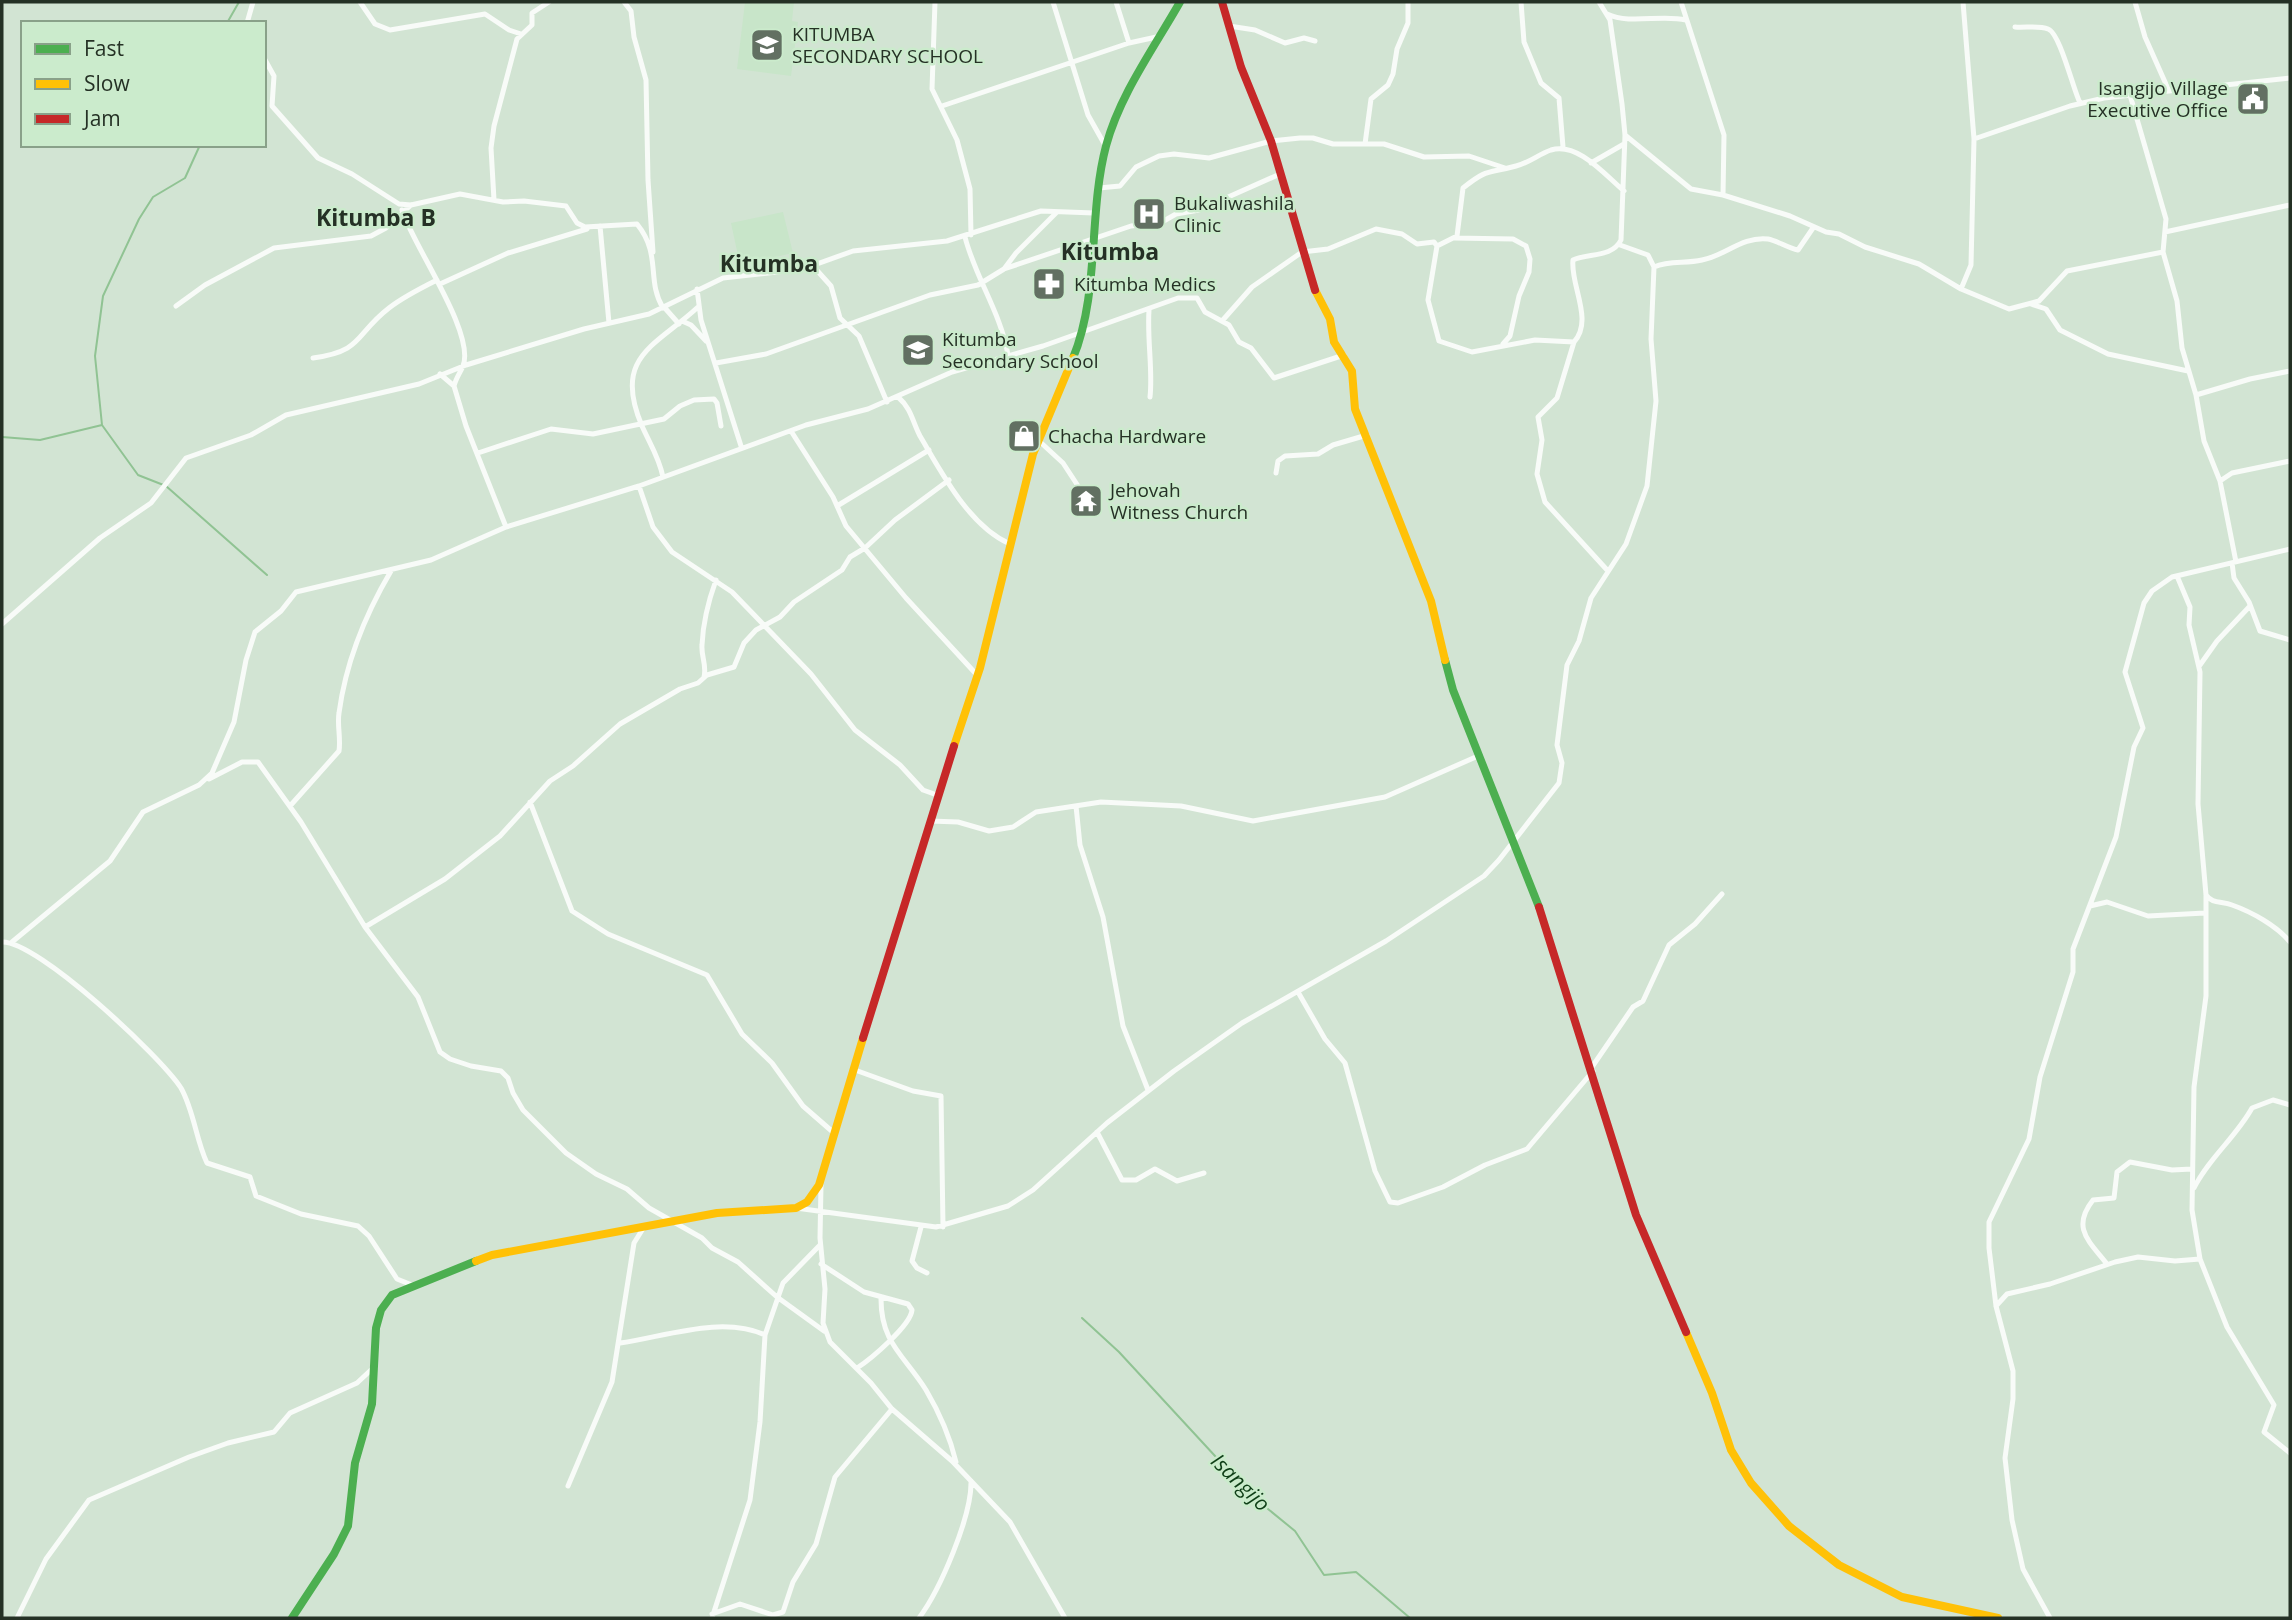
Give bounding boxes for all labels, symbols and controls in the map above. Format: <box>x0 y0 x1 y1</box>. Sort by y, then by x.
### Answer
legend <box>21 21 266 147</box>
place label: KITUMBA SECONDARY SCHOOL <box>792 21 983 69</box>
school or university icon: KITUMBA SECONDARY SCHOOL <box>748 26 786 64</box>
text: Fast <box>84 34 124 62</box>
text: Slow <box>84 69 130 97</box>
place label: Isangijo Village Executive Office <box>2087 75 2228 123</box>
public building icon: Isangijo Village Executive Office <box>2234 80 2272 118</box>
text: Jam <box>82 104 121 132</box>
place label: Bukaliwashila Clinic <box>1174 190 1294 238</box>
hospital icon: Bukaliwashila Clinic <box>1130 195 1168 233</box>
district label: Kitumba B <box>316 201 436 233</box>
district label: Kitumba <box>1061 235 1159 267</box>
district label: Kitumba <box>720 247 818 279</box>
pharmacy icon: Kitumba Medics <box>1030 265 1068 303</box>
place label: Kitumba Medics <box>1074 271 1216 297</box>
place label: Kitumba Secondary School <box>942 326 1099 374</box>
school or university icon: Kitumba Secondary School <box>899 331 937 369</box>
shop icon: Chacha Hardware <box>1005 417 1043 455</box>
place label: Chacha Hardware <box>1048 423 1206 449</box>
place label: Jehovah Witness Church <box>1108 477 1248 525</box>
temple icon: Jehovah Witness Church <box>1067 482 1105 520</box>
water label: Isangijo <box>1205 1447 1277 1517</box>

